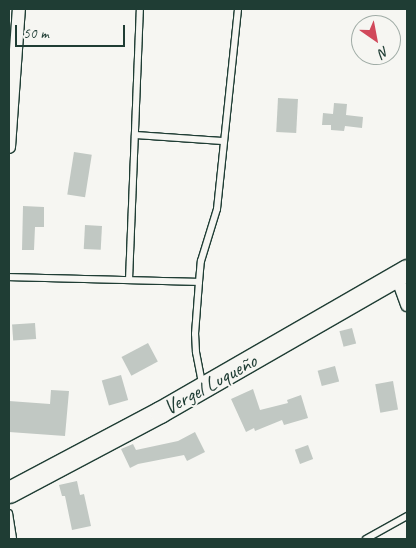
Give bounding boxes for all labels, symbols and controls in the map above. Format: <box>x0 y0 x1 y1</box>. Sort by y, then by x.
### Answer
scale bar <box>18 15 128 47</box>
north arrow <box>351 15 401 65</box>
text: 50 m <box>23 24 49 43</box>
text: N <box>376 43 392 62</box>
street label: Vergel Luqueño <box>159 348 261 420</box>

